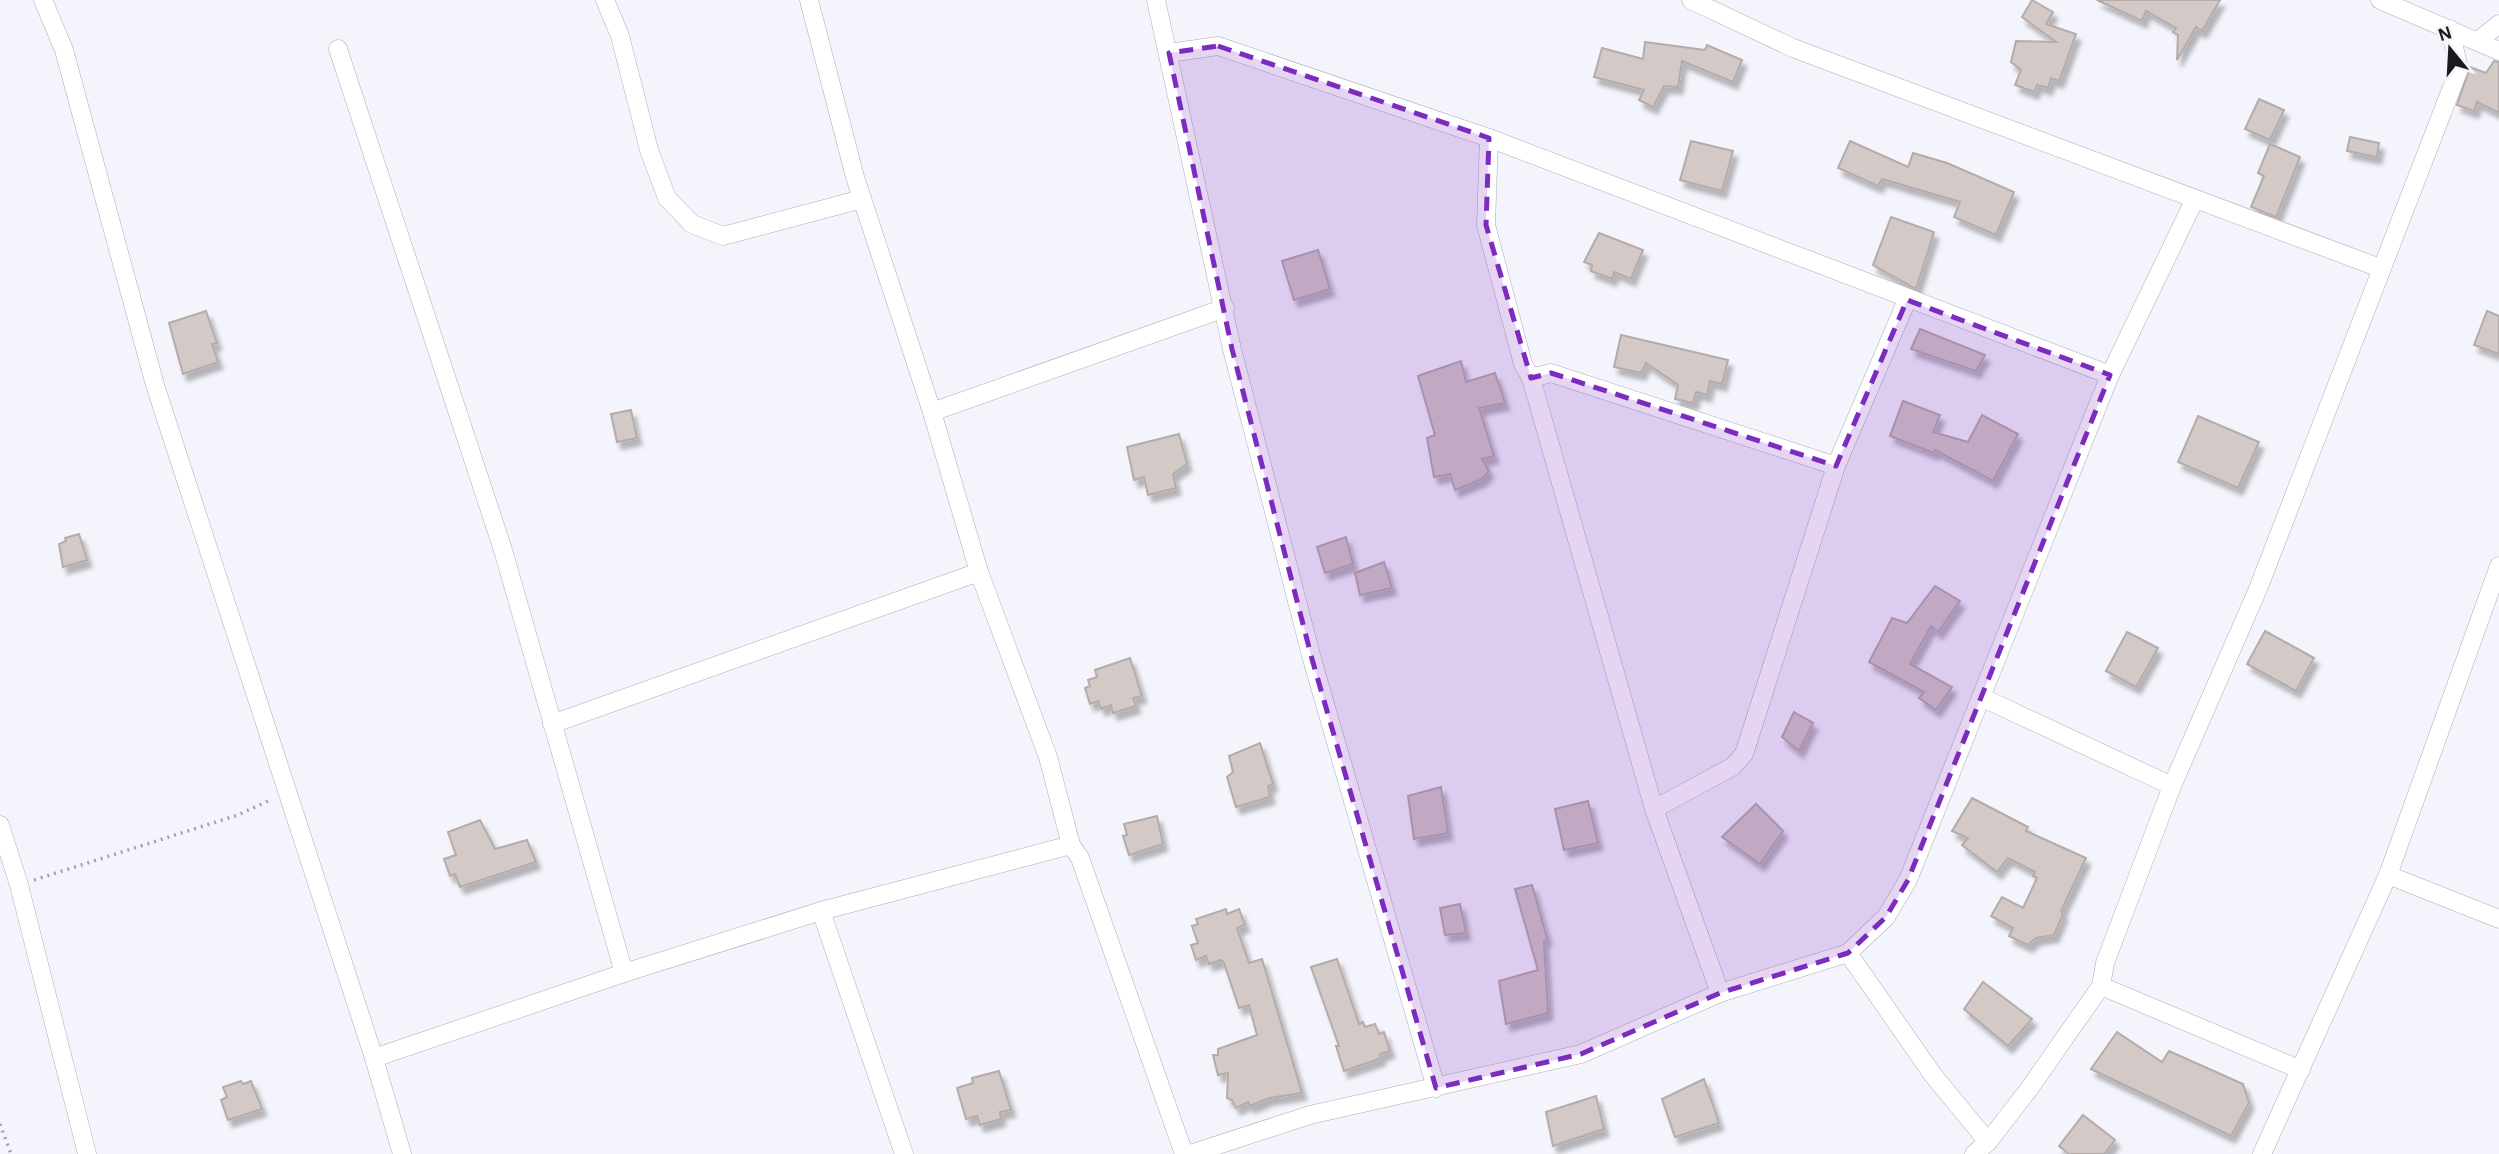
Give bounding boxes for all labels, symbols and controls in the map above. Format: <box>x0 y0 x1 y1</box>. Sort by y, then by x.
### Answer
north arrow <box>2415 14 2485 84</box>
text: N <box>2436 23 2454 45</box>

